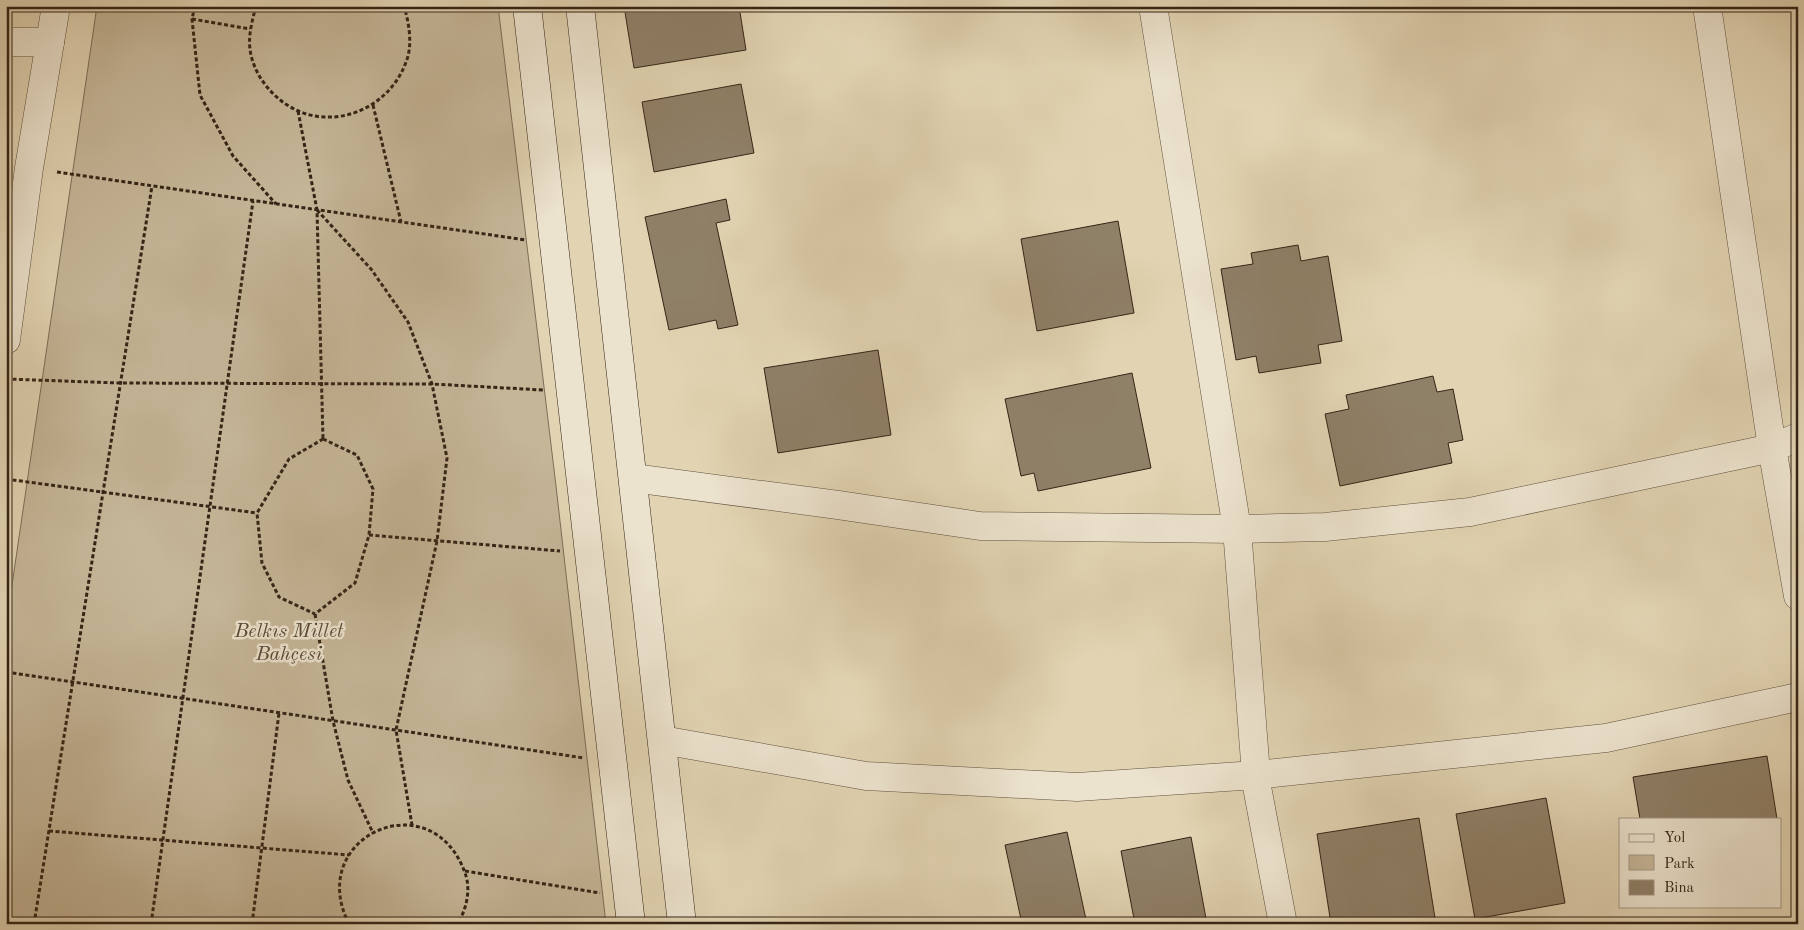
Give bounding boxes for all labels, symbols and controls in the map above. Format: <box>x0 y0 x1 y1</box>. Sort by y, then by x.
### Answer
park label: Belkıs Millet Bahçesi <box>233 622 344 665</box>
legend <box>1619 818 1782 908</box>
text: Yol <box>1664 831 1685 846</box>
text: Park <box>1664 857 1695 872</box>
text: Bina <box>1664 881 1695 896</box>

